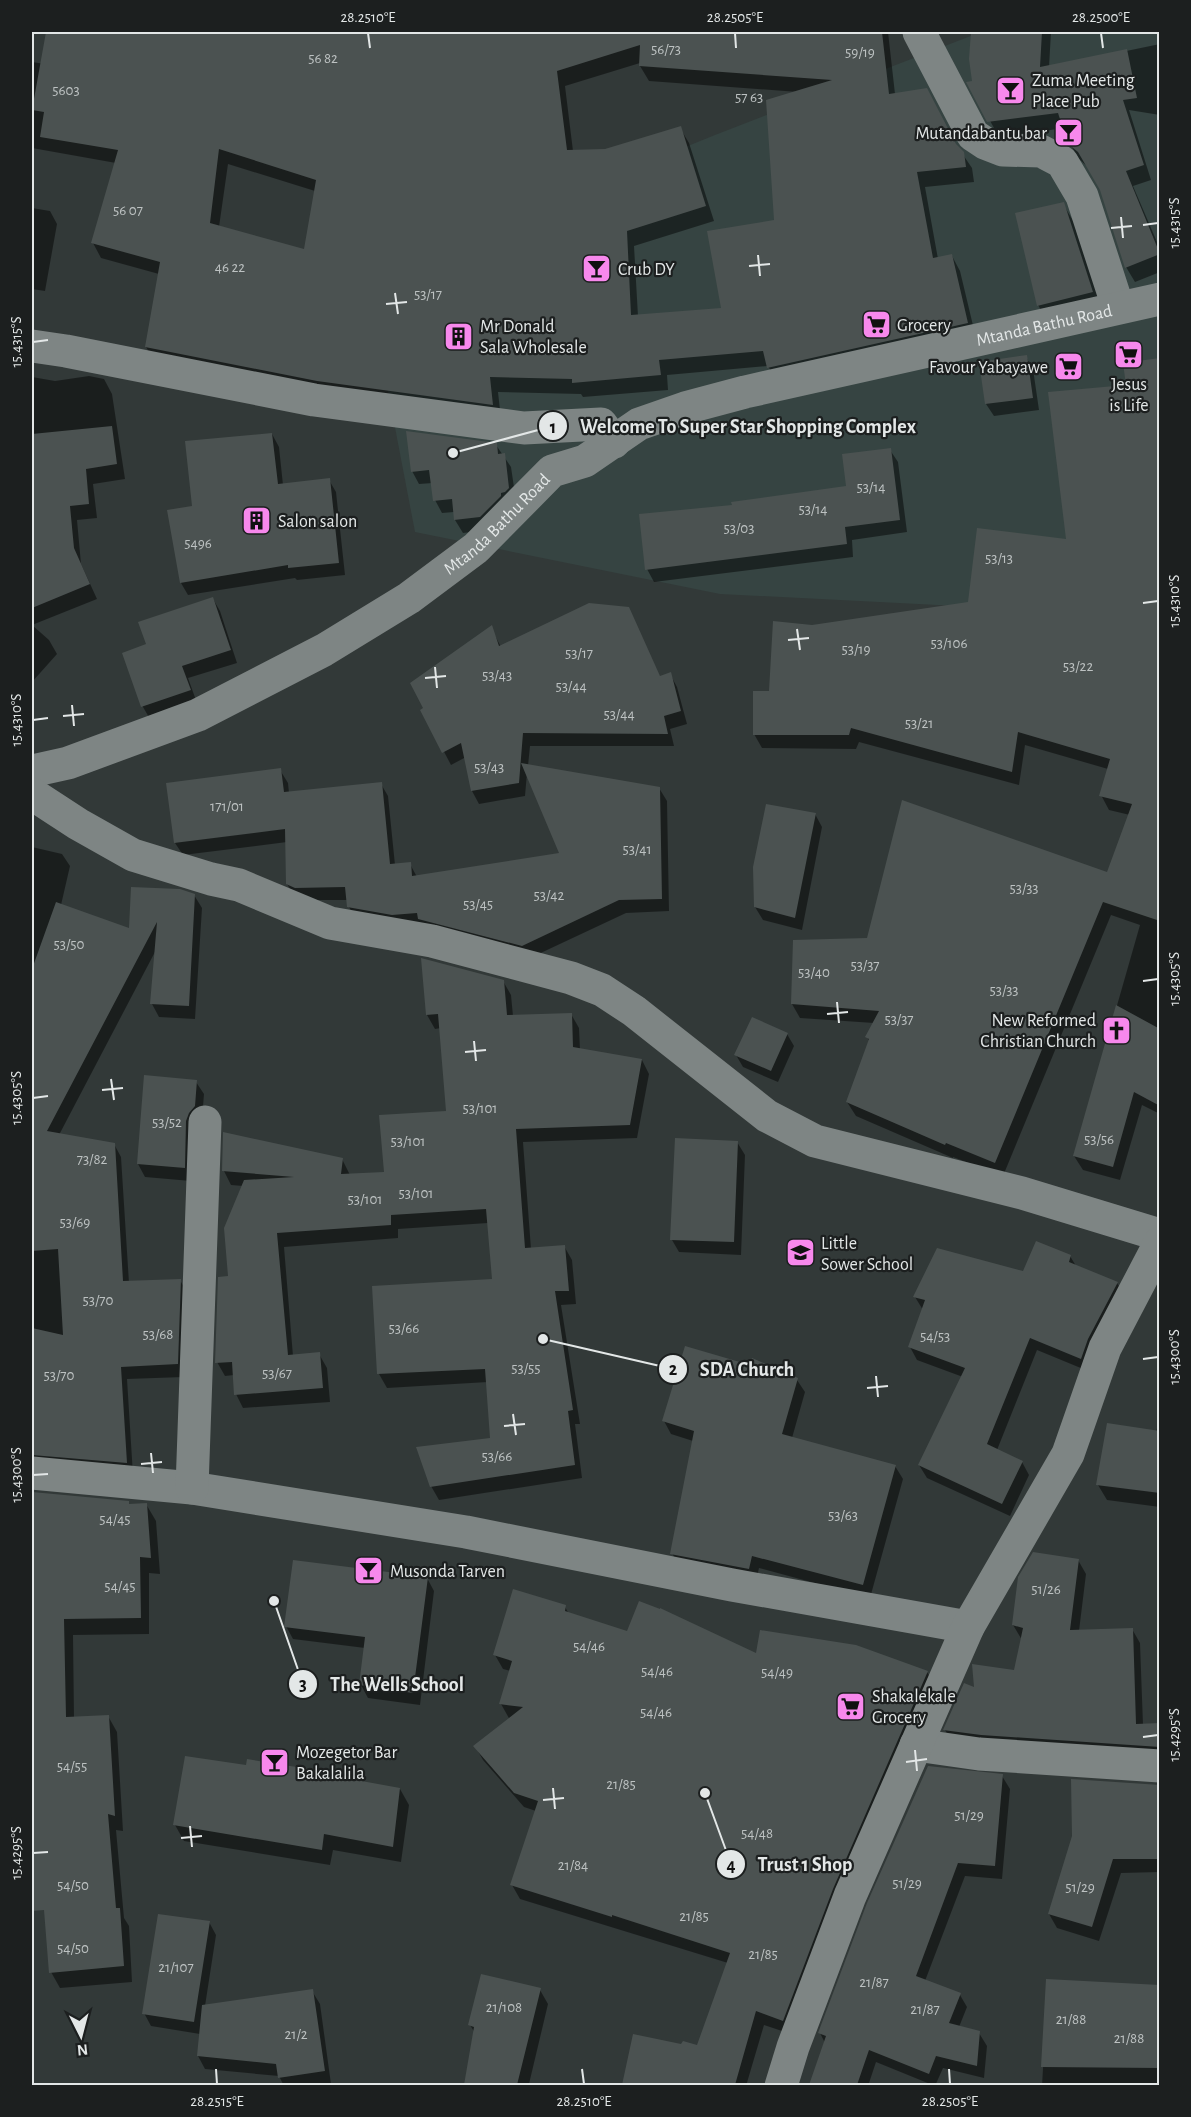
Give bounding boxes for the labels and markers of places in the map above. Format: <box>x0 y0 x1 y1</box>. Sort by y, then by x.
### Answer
place label: Zuma Meeting Place Pub <box>1032 72 1135 111</box>
bar icon: Zuma Meeting Place Pub <box>995 74 1027 106</box>
bar icon: Mutandabantu bar <box>1052 117 1084 149</box>
place label: Mutandabantu bar <box>915 125 1047 143</box>
bar icon: Crub DY <box>581 253 613 285</box>
place label: Crub DY <box>618 261 675 279</box>
supermarket icon: Grocery <box>860 309 892 341</box>
place label: Grocery <box>897 317 951 335</box>
place label: Mr Donald Sala Wholesale <box>480 318 587 357</box>
building icon: Mr Donald Sala Wholesale <box>443 320 475 352</box>
supermarket icon: Jesus is Life <box>1113 339 1145 371</box>
supermarket icon: Favour Yabayawe <box>1053 351 1085 383</box>
place label: Favour Yabayawe <box>929 359 1048 377</box>
place label: Jesus is Life <box>1109 376 1149 415</box>
callout: Welcome To Super Star Shopping Complex <box>538 407 928 445</box>
building icon: Salon salon <box>241 505 273 537</box>
place label: Salon salon <box>278 513 357 531</box>
place label: New Reformed Christian Church <box>980 1012 1096 1051</box>
church icon: New Reformed Christian Church <box>1101 1014 1133 1046</box>
place label: Little Sower School <box>821 1235 913 1274</box>
school or university icon: Little Sower School <box>784 1237 816 1269</box>
callout: SDA Church <box>658 1350 806 1388</box>
bar icon: Musonda Tarven <box>353 1555 385 1587</box>
place label: Musonda Tarven <box>390 1563 505 1581</box>
callout: The Wells School <box>288 1665 476 1703</box>
place label: Shakalekale Grocery <box>872 1688 956 1727</box>
supermarket icon: Shakalekale Grocery <box>835 1690 867 1722</box>
place label: Mozegetor Bar Bakalalila <box>296 1744 398 1783</box>
bar icon: Mozegetor Bar Bakalalila <box>259 1746 291 1778</box>
callout: Trust 1 Shop <box>716 1845 864 1883</box>

